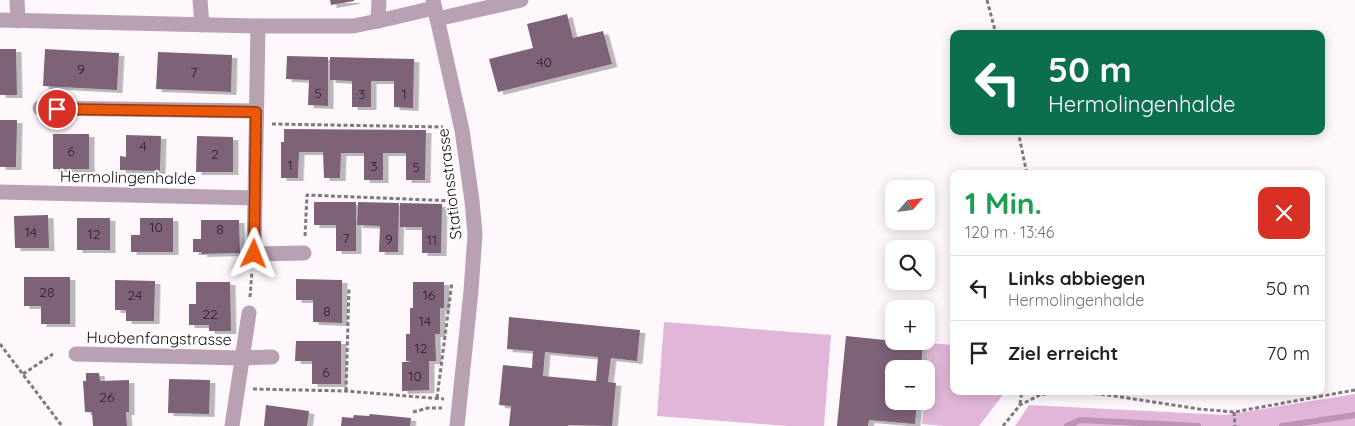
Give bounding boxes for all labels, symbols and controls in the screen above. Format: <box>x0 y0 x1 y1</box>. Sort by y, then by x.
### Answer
text: 50 m <box>1048 47 1132 91</box>
icon: left <box>965 50 1030 115</box>
house number: 40 <box>536 53 552 71</box>
house number: 9 <box>77 60 85 78</box>
house number: 7 <box>190 63 198 81</box>
house number: 5 <box>314 84 322 102</box>
house number: 3 <box>358 85 366 103</box>
house number: 1 <box>401 85 407 103</box>
pin <box>36 88 78 130</box>
text: Hermolingenhalde <box>1048 90 1235 118</box>
icon: arrive <box>43 95 71 123</box>
street label: Stationsstrasse <box>432 127 466 241</box>
house number: 4 <box>139 137 147 155</box>
house number: 6 <box>67 142 75 160</box>
house number: 2 <box>211 145 219 163</box>
house number: 1 <box>287 156 293 174</box>
house number: 3 <box>370 157 378 175</box>
house number: 5 <box>412 158 420 176</box>
street label: Hermolingenhalde <box>60 166 196 188</box>
north arrow <box>885 180 935 230</box>
map controls <box>885 180 935 410</box>
text: 1 Min. <box>965 184 1042 222</box>
button: close <box>1258 187 1310 239</box>
house number: 10 <box>149 218 163 236</box>
house number: 8 <box>216 220 224 238</box>
text: 120 m · 13:46 <box>965 222 1054 242</box>
house number: 14 <box>25 223 37 241</box>
house number: 12 <box>88 225 101 243</box>
position arrow <box>227 227 279 279</box>
house number: 7 <box>342 229 350 247</box>
house number: 9 <box>385 230 393 248</box>
house number: 11 <box>427 231 437 249</box>
button: search <box>885 240 935 290</box>
text: Links abbiegen <box>1008 266 1145 290</box>
icon: left <box>965 274 993 302</box>
text: 50 m <box>1266 276 1310 300</box>
house number: 28 <box>39 283 55 301</box>
house number: 24 <box>128 286 142 304</box>
house number: 16 <box>423 286 436 304</box>
text: Hermolingenhalde <box>1008 290 1144 310</box>
button: + <box>885 300 935 350</box>
house number: 8 <box>323 302 331 320</box>
house number: 22 <box>202 305 218 323</box>
house number: 14 <box>419 312 431 330</box>
street label: Huobenfangstrasse <box>86 327 232 349</box>
house number: 12 <box>415 339 428 357</box>
icon: arrive <box>965 339 993 367</box>
text: Ziel erreicht <box>1008 341 1118 365</box>
text: 70 m <box>1266 341 1310 365</box>
button: − <box>885 360 935 410</box>
house number: 6 <box>322 363 330 381</box>
house number: 10 <box>408 367 422 385</box>
house number: 26 <box>99 388 115 406</box>

